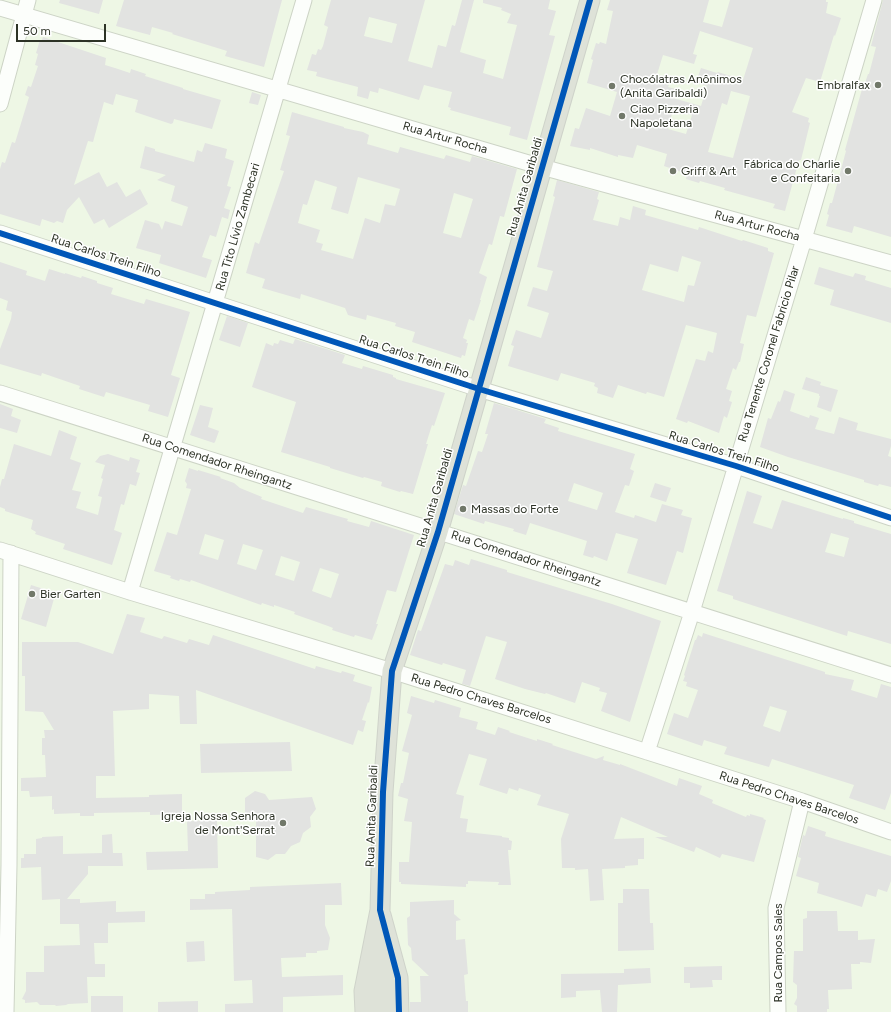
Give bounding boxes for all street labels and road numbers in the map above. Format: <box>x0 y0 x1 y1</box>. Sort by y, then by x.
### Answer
street label: Rua Artur Rocha <box>401 119 489 157</box>
street label: Rua Anita Garibaldi <box>504 136 546 238</box>
street label: Rua Tito Lívio Zambecari <box>213 161 263 293</box>
street label: Rua Artur Rocha <box>713 208 801 244</box>
street label: Rua Carlos Trein Filho <box>49 231 163 281</box>
street label: Rua Tenente Coronel Fabricio Pilar <box>735 264 803 444</box>
street label: Rua Carlos Trein Filho <box>357 332 471 382</box>
street label: Rua Carlos Trein Filho <box>667 428 781 476</box>
street label: Rua Comendador Rheingantz <box>140 431 294 493</box>
street label: Rua Anita Garibaldi <box>414 447 456 549</box>
street label: Rua Comendador Rheingantz <box>449 528 603 590</box>
street label: Rua Pedro Chaves Barcelos <box>409 671 553 727</box>
street label: Rua Anita Garibaldi <box>363 765 381 867</box>
street label: Rua Pedro Chaves Barcelos <box>717 769 861 827</box>
street label: Rua Campos Sales <box>771 903 785 1003</box>

